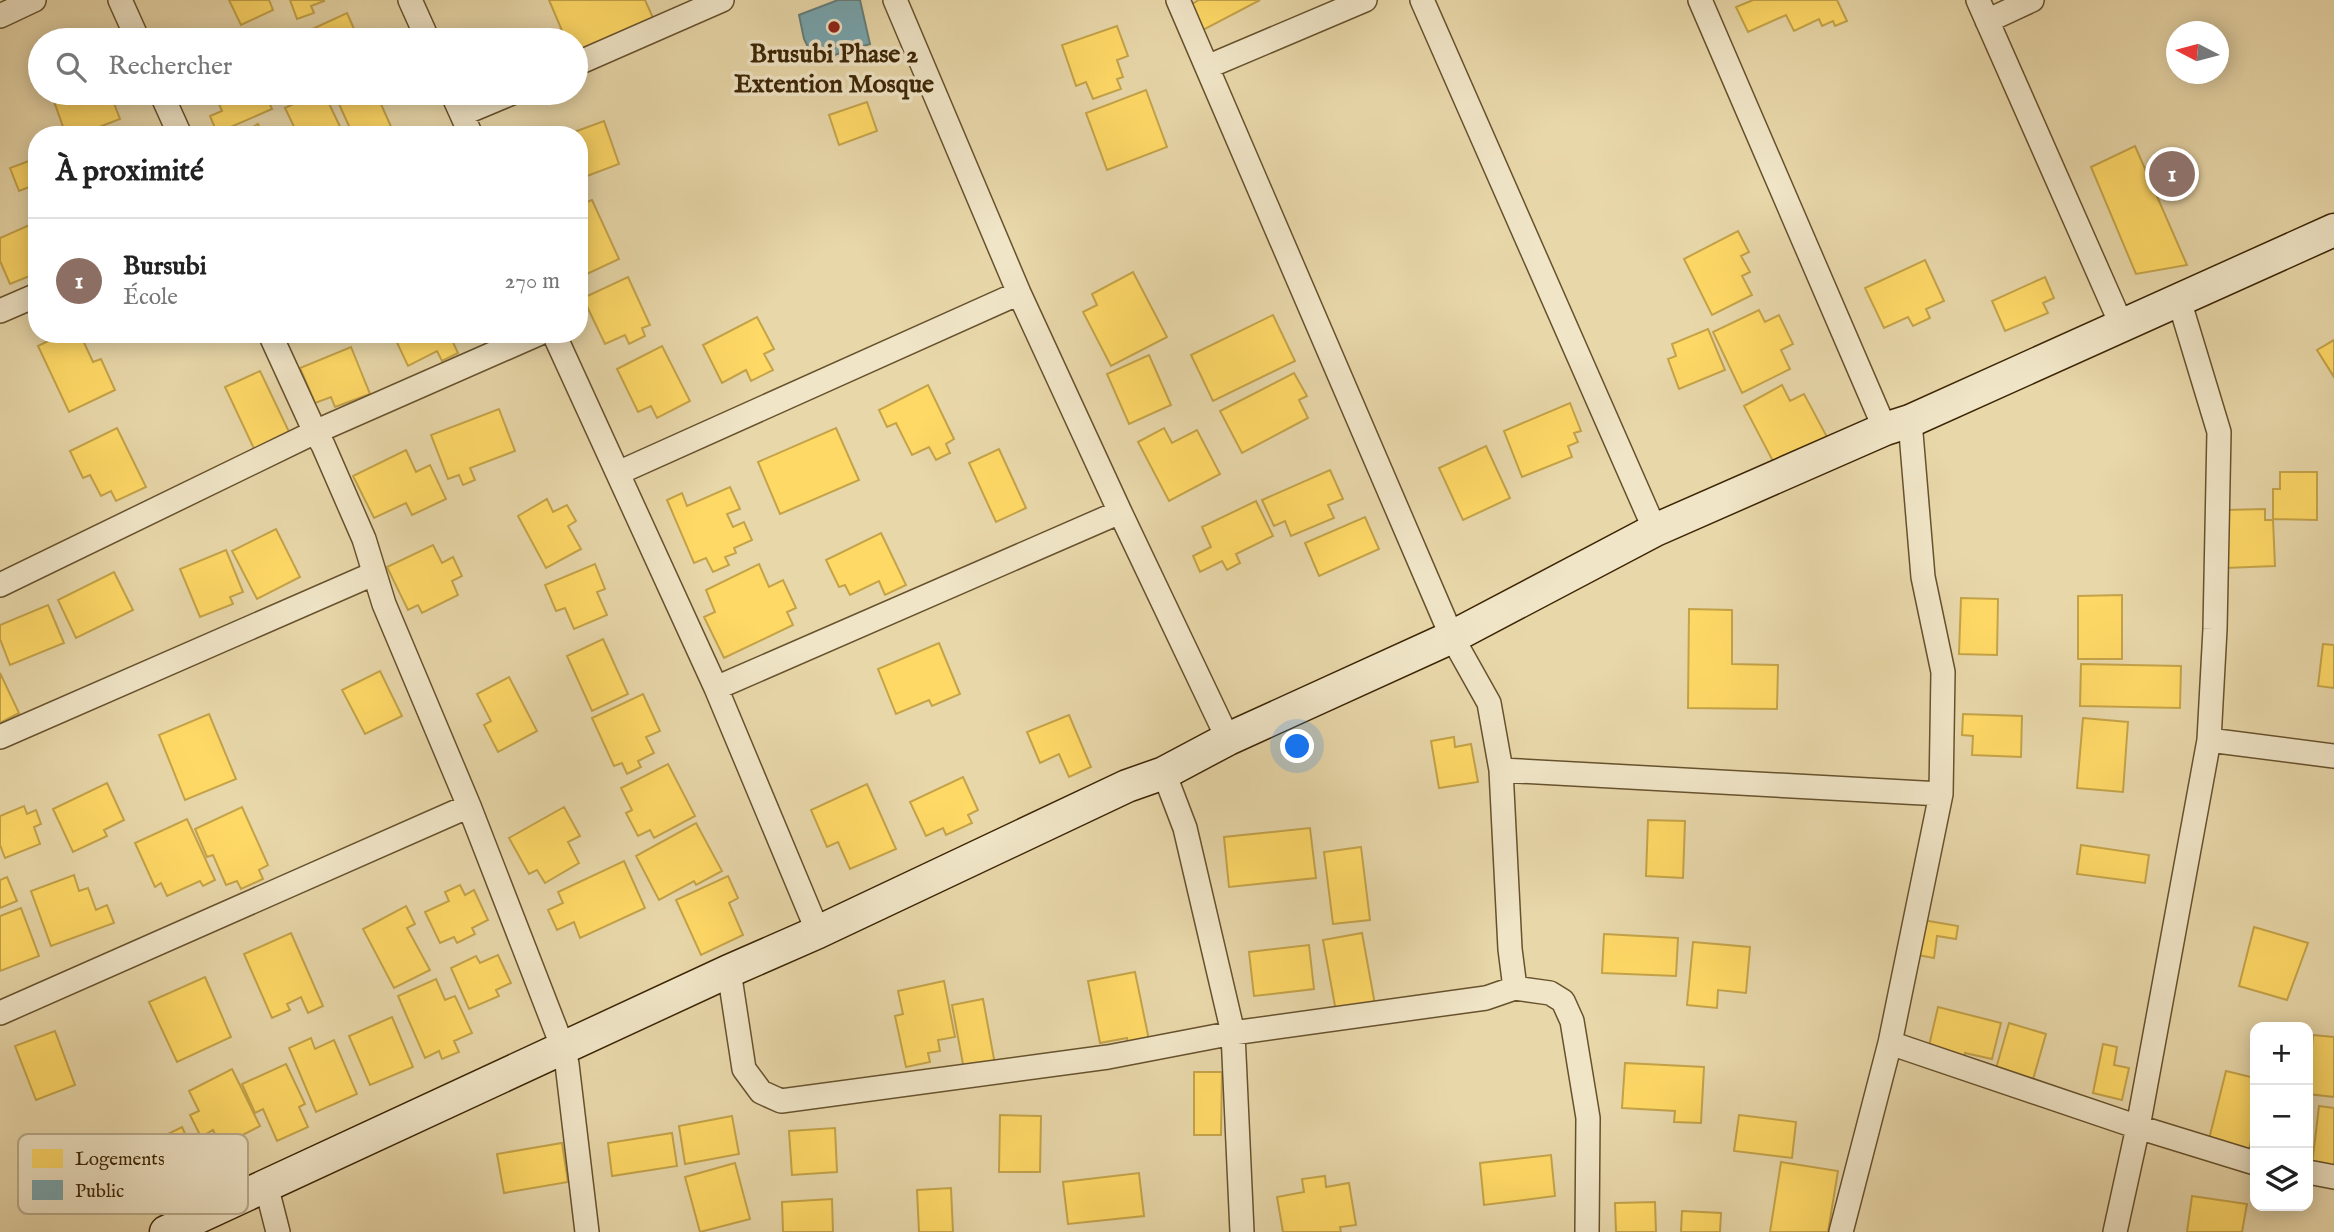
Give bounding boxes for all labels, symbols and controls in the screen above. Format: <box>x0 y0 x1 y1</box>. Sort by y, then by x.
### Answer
marker: Brusubi Phase 2 Extention Mosque <box>826 19 842 35</box>
north arrow <box>2166 21 2229 84</box>
search box <box>28 28 588 105</box>
place label: Brusubi Phase 2 Extention Mosque <box>734 38 934 101</box>
icon: search <box>52 48 90 86</box>
text: Rechercher <box>108 50 232 83</box>
pin: 1 <box>2149 148 2195 200</box>
text: À proximité <box>56 153 204 191</box>
text: Bursubi <box>123 250 207 283</box>
text: 1 <box>75 267 83 296</box>
text: 270 m <box>505 267 560 296</box>
text: École <box>123 283 178 312</box>
your location <box>1280 729 1314 763</box>
map controls <box>2250 1022 2313 1211</box>
button: + <box>2250 1022 2313 1085</box>
button: − <box>2250 1085 2313 1148</box>
legend <box>18 1134 248 1214</box>
text: Logements <box>75 1148 165 1172</box>
button: layers <box>2250 1148 2313 1211</box>
text: Public <box>75 1180 124 1204</box>

